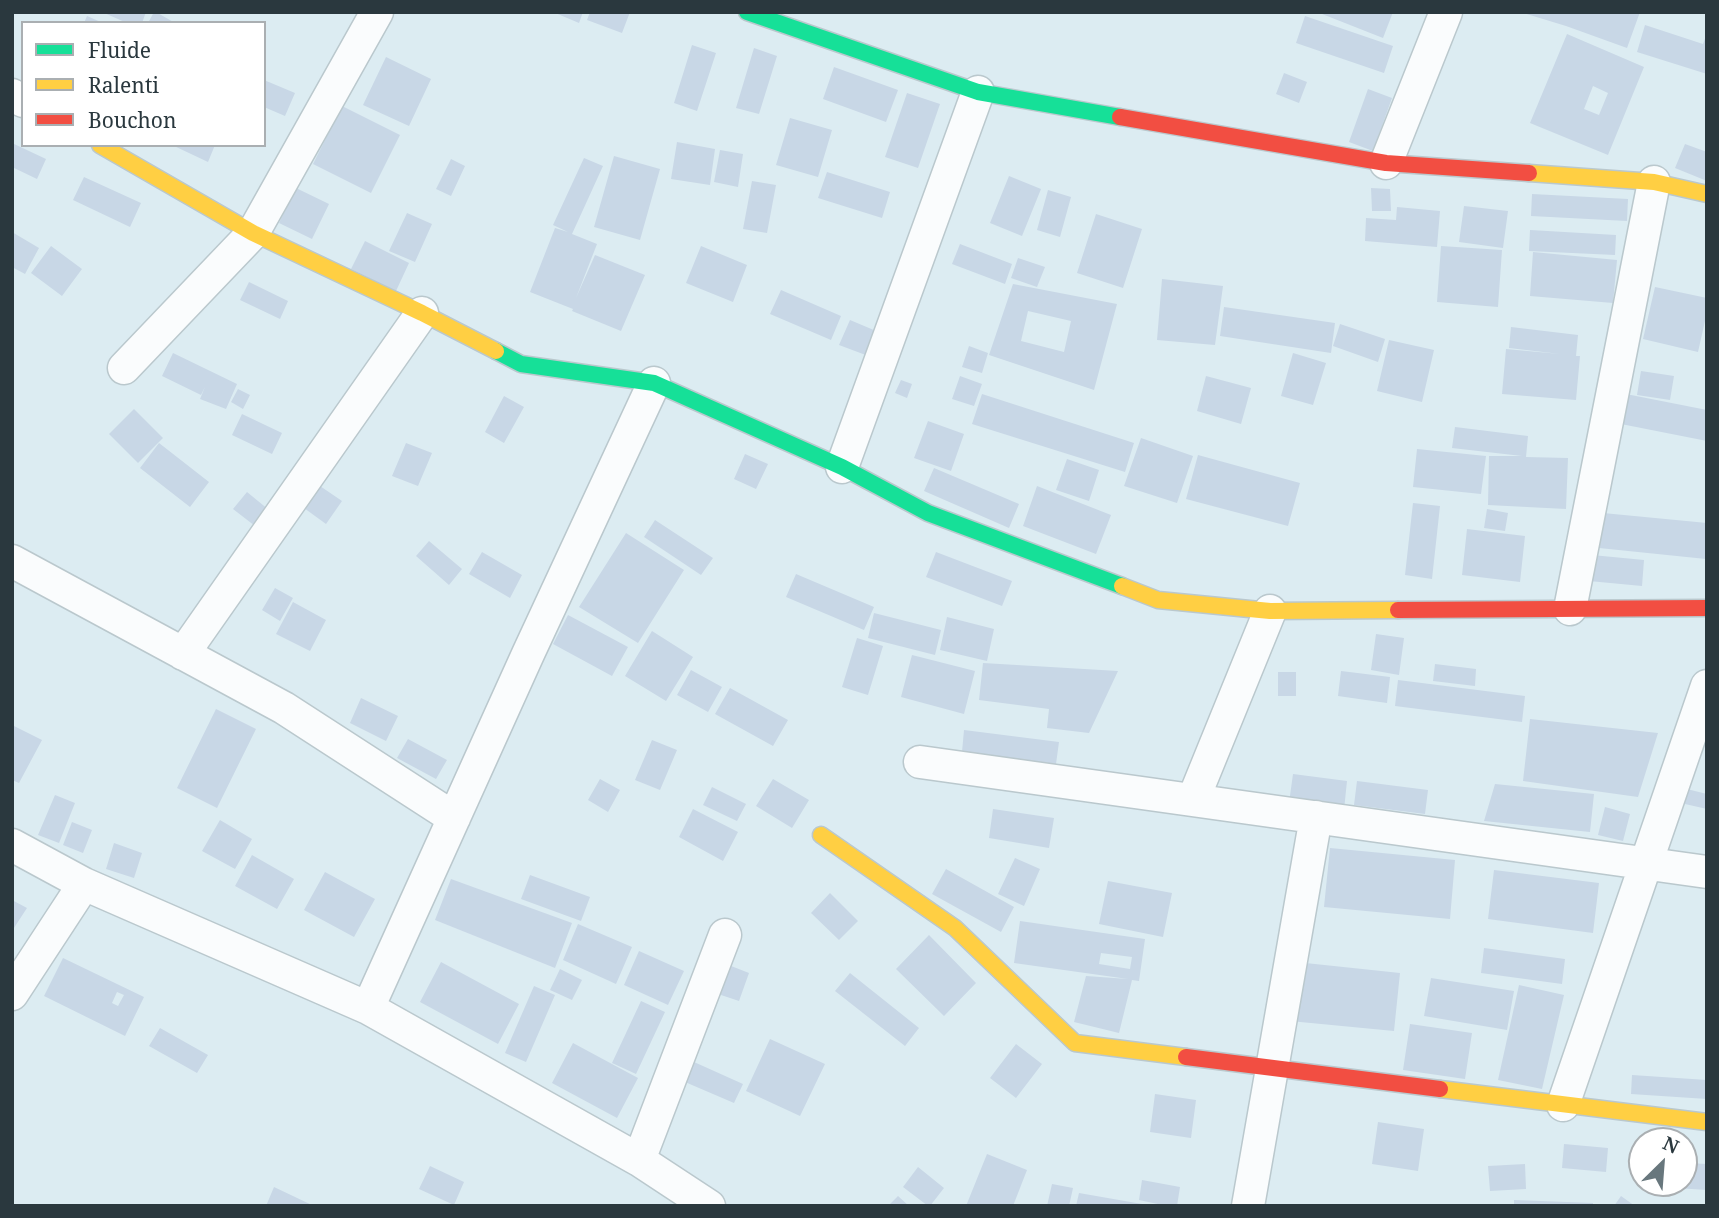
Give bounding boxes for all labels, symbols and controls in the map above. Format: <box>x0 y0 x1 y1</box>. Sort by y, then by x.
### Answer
legend <box>21 21 266 147</box>
text: Fluide <box>88 36 151 64</box>
text: Ralenti <box>88 71 159 99</box>
text: Bouchon <box>88 106 177 134</box>
north arrow <box>1628 1127 1698 1197</box>
text: N <box>1659 1130 1683 1160</box>

